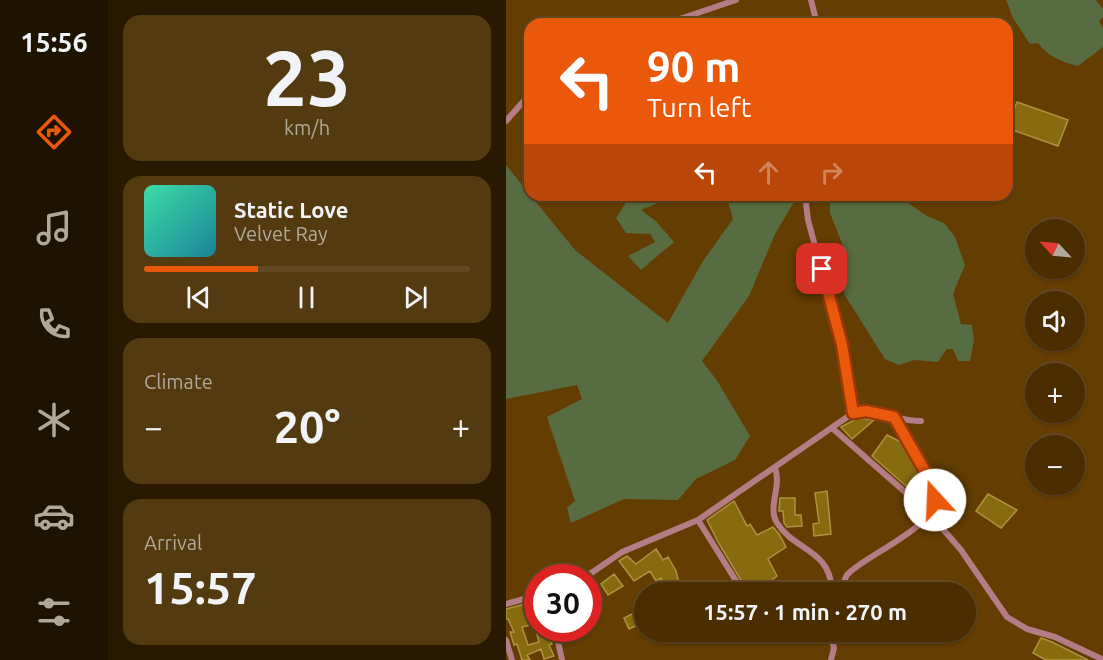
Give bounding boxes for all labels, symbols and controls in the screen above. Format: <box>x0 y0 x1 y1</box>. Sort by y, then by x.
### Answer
text: 15:56 <box>20 27 88 57</box>
text: 23 <box>263 33 351 121</box>
icon: left <box>548 42 626 120</box>
text: 90 m <box>647 43 741 90</box>
text: Turn left <box>647 92 751 122</box>
icon: directions <box>33 111 75 153</box>
text: km/h <box>284 116 330 139</box>
icon: left <box>689 156 722 189</box>
icon: ahead <box>752 156 785 189</box>
icon: right <box>815 156 848 189</box>
text: Static Love <box>234 197 349 222</box>
icon: music <box>33 207 75 249</box>
north arrow <box>1025 219 1085 279</box>
map controls <box>1025 219 1085 495</box>
text: Velvet Ray <box>234 222 328 245</box>
pin <box>796 243 847 294</box>
icon: arrive <box>805 252 838 285</box>
icon: previous <box>182 281 215 314</box>
icon: pause <box>290 281 323 314</box>
icon: next <box>399 281 432 314</box>
button: sound <box>1025 291 1085 351</box>
icon: phone <box>33 303 75 345</box>
button: + <box>1025 363 1085 423</box>
text: Climate <box>144 370 213 393</box>
icon: climate <box>33 399 75 441</box>
text: 20° <box>274 401 340 452</box>
text: − <box>144 408 163 445</box>
text: + <box>451 408 470 445</box>
button: − <box>1025 435 1085 495</box>
position arrow <box>903 468 967 532</box>
icon: car <box>33 495 75 537</box>
text: Arrival <box>144 531 202 554</box>
text: 15:57 <box>144 562 257 613</box>
speed limit sign: 30 <box>524 564 602 642</box>
icon: filters <box>33 591 75 633</box>
text: 15:57 · 1 min · 270 m <box>703 599 907 624</box>

